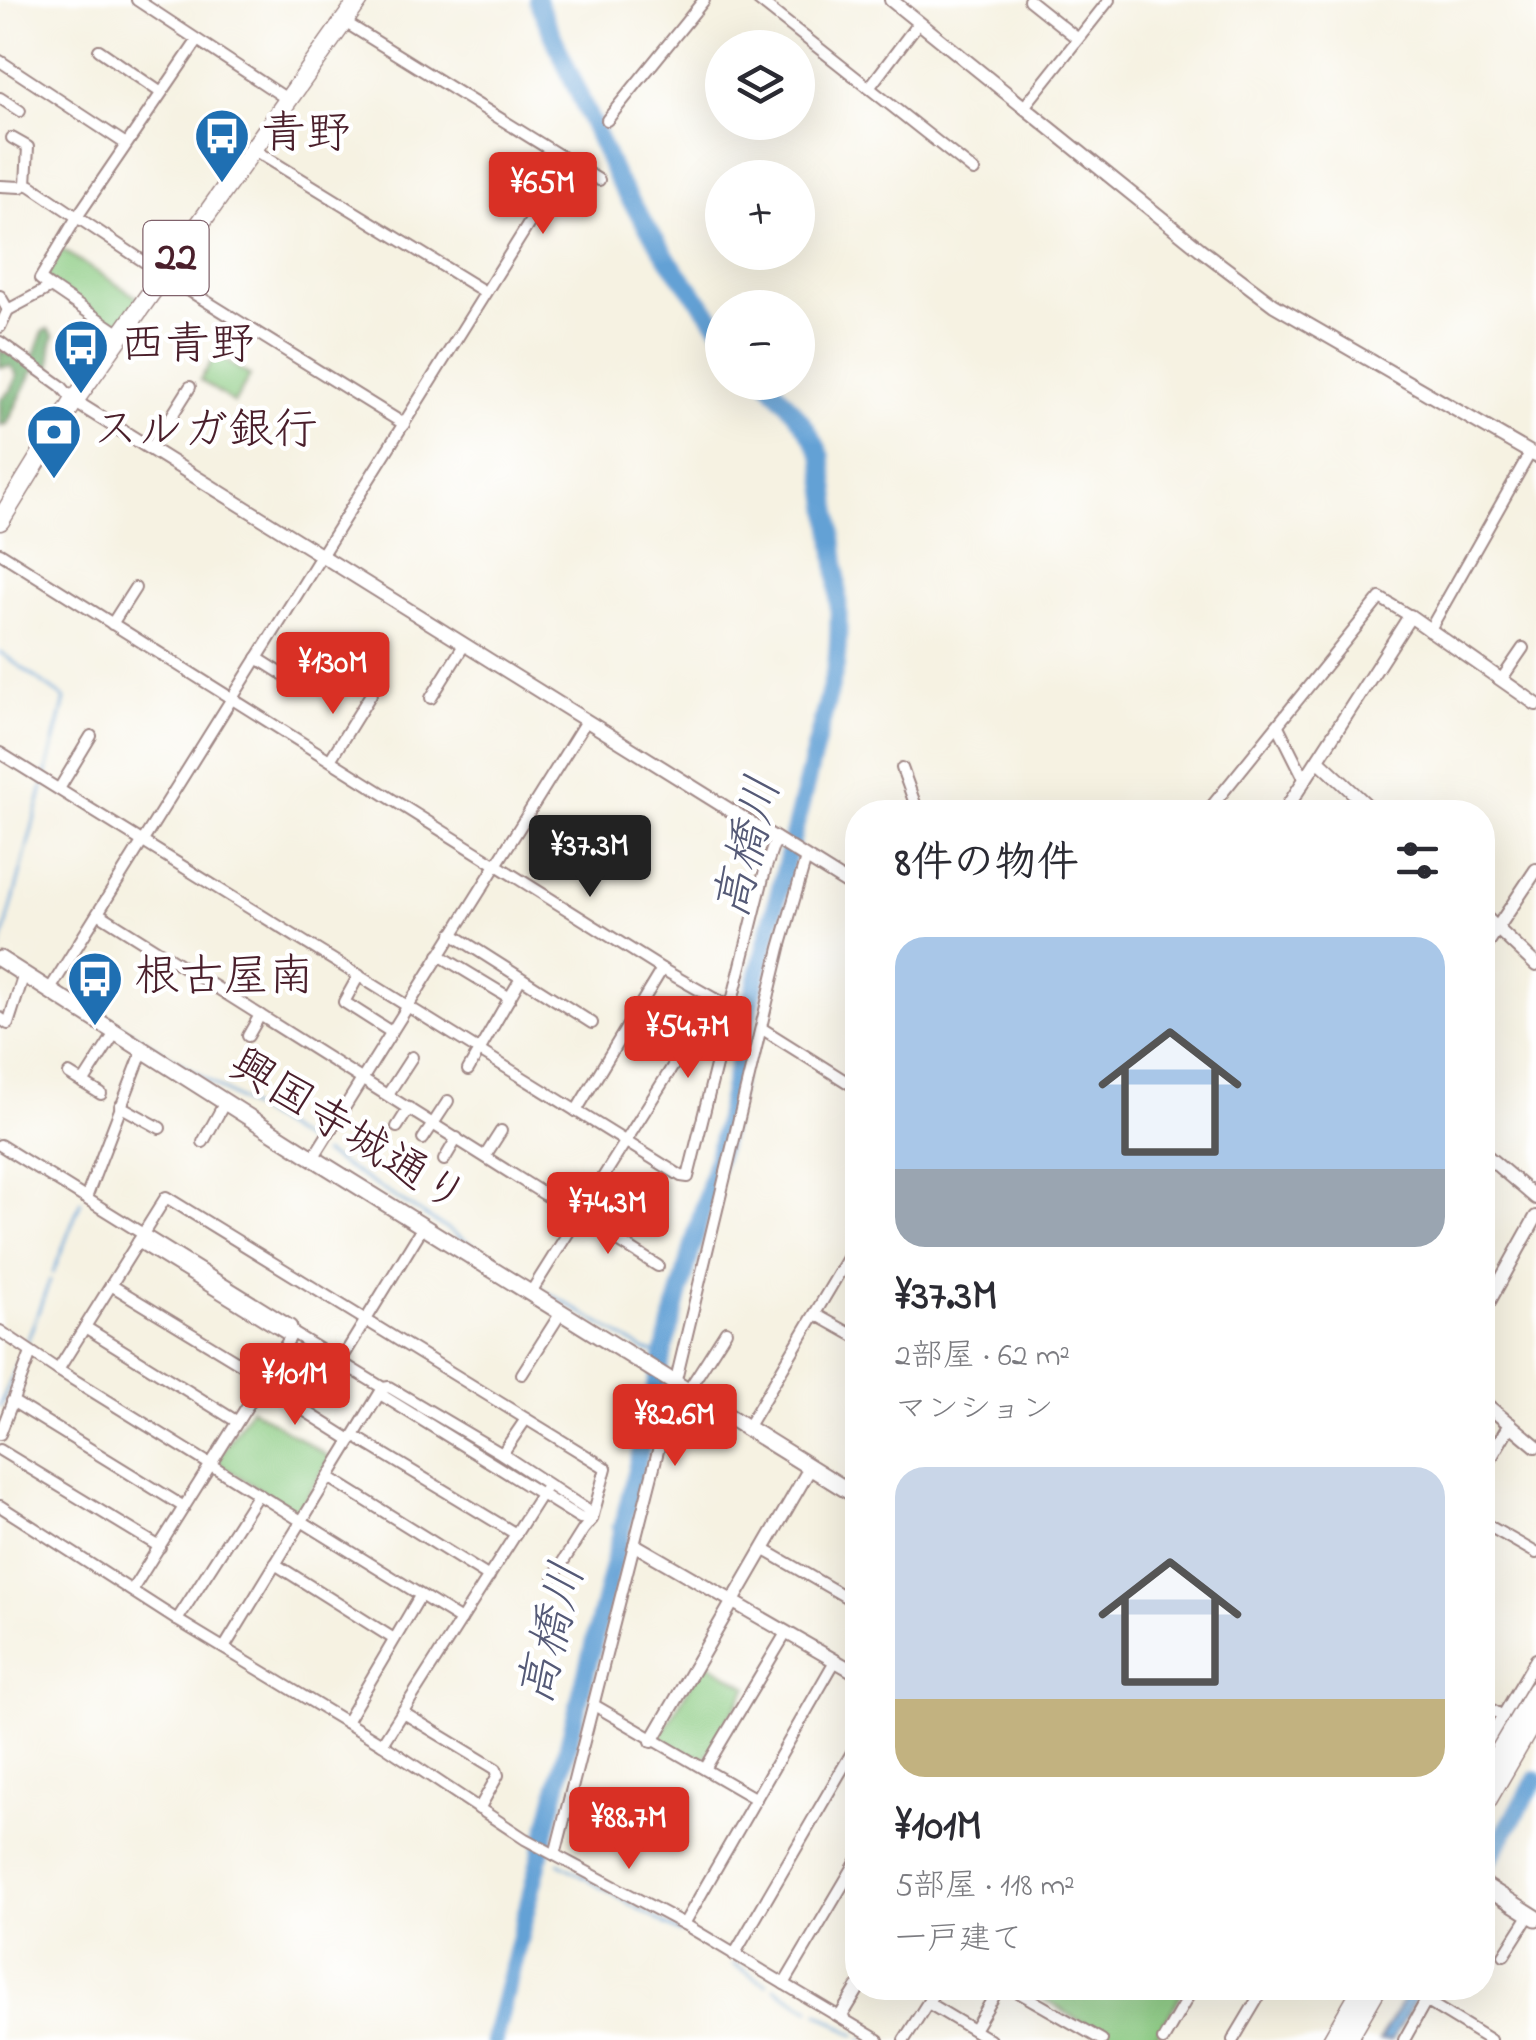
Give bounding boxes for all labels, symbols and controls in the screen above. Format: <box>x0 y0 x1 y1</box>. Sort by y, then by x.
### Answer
map controls <box>705 30 815 400</box>
button: layers <box>705 30 815 140</box>
place label: 青野 <box>261 103 351 169</box>
bus stop icon: 青野 <box>192 106 252 185</box>
pin: ¥65M <box>484 152 602 237</box>
button: + <box>705 160 815 270</box>
text: ¥65M <box>511 161 575 208</box>
road number: 22 <box>144 221 208 295</box>
button: − <box>705 290 815 400</box>
place label: 西青野 <box>120 314 255 380</box>
bus stop icon: 西青野 <box>51 317 111 396</box>
place label: スルガ銀行 <box>93 399 318 465</box>
bank icon: スルガ銀行 <box>24 402 84 481</box>
pin: ¥130M <box>263 632 403 717</box>
text: ¥130M <box>298 641 368 688</box>
water label: 高橋川 <box>699 770 801 926</box>
pin: ¥37.3M <box>509 815 671 900</box>
text: ¥37.3M <box>551 824 629 871</box>
icon: filters <box>1390 833 1445 888</box>
text: 8件の物件 <box>895 834 1079 895</box>
place label: 根古屋南 <box>134 946 314 1012</box>
bus stop icon: 根古屋南 <box>65 949 125 1028</box>
pin: ¥54.7M <box>607 996 769 1081</box>
icon: home <box>1080 1002 1260 1182</box>
text: ¥54.7M <box>646 1005 730 1052</box>
street label: 興国寺城通り <box>215 1033 479 1233</box>
pin: ¥74.3M <box>527 1172 689 1257</box>
text: ¥74.3M <box>569 1181 647 1228</box>
text: ¥37.3M <box>895 1267 997 1328</box>
text: 2部屋 · 62 m² <box>895 1334 1070 1381</box>
pin: ¥101M <box>225 1343 365 1428</box>
text: ¥101M <box>262 1352 328 1399</box>
pin: ¥82.6M <box>594 1384 756 1469</box>
text: マンション <box>895 1387 1054 1434</box>
text: ¥82.6M <box>635 1393 715 1440</box>
icon: home <box>1080 1532 1260 1712</box>
water label: 高橋川 <box>503 1556 605 1712</box>
pin: ¥88.7M <box>548 1787 710 1872</box>
text: ¥88.7M <box>591 1796 667 1843</box>
text: ¥101M <box>895 1797 982 1858</box>
text: 5部屋 · 118 m² <box>895 1864 1075 1911</box>
text: 一戸建て <box>895 1917 1023 1964</box>

